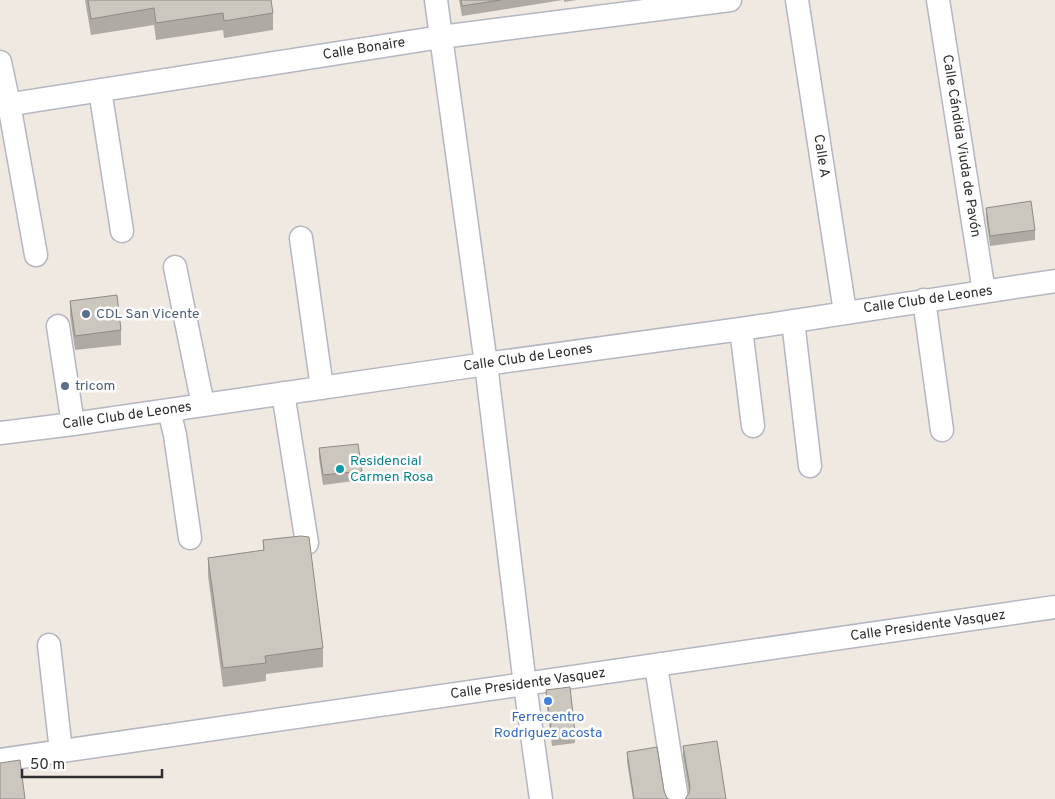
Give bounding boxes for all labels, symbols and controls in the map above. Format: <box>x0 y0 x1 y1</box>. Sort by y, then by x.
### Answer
street label: Calle Bonaire <box>322 34 406 64</box>
street label: Calle Cándida Viuda de Pavón <box>938 53 984 239</box>
street label: Calle A <box>809 133 833 179</box>
street label: Calle Club de Leones <box>862 283 994 317</box>
place label: CDL San Vicente <box>96 306 200 323</box>
marker: CDL San Vicente <box>80 308 92 320</box>
street label: Calle Club de Leones <box>462 341 594 375</box>
place label: tricom <box>75 378 115 395</box>
marker: tricom <box>59 380 71 392</box>
street label: Calle Club de Leones <box>61 399 193 433</box>
place label: Residencial Carmen Rosa <box>350 453 433 486</box>
marker: Residencial Carmen Rosa <box>334 463 346 475</box>
street label: Calle Presidente Vasquez <box>849 607 1007 645</box>
street label: Calle Presidente Vasquez <box>449 665 607 703</box>
marker: Ferrecentro Rodriguez acosta <box>542 695 554 707</box>
place label: Ferrecentro Rodriguez acosta <box>494 709 602 742</box>
scale bar <box>22 746 162 778</box>
text: 50 m <box>30 756 65 775</box>

